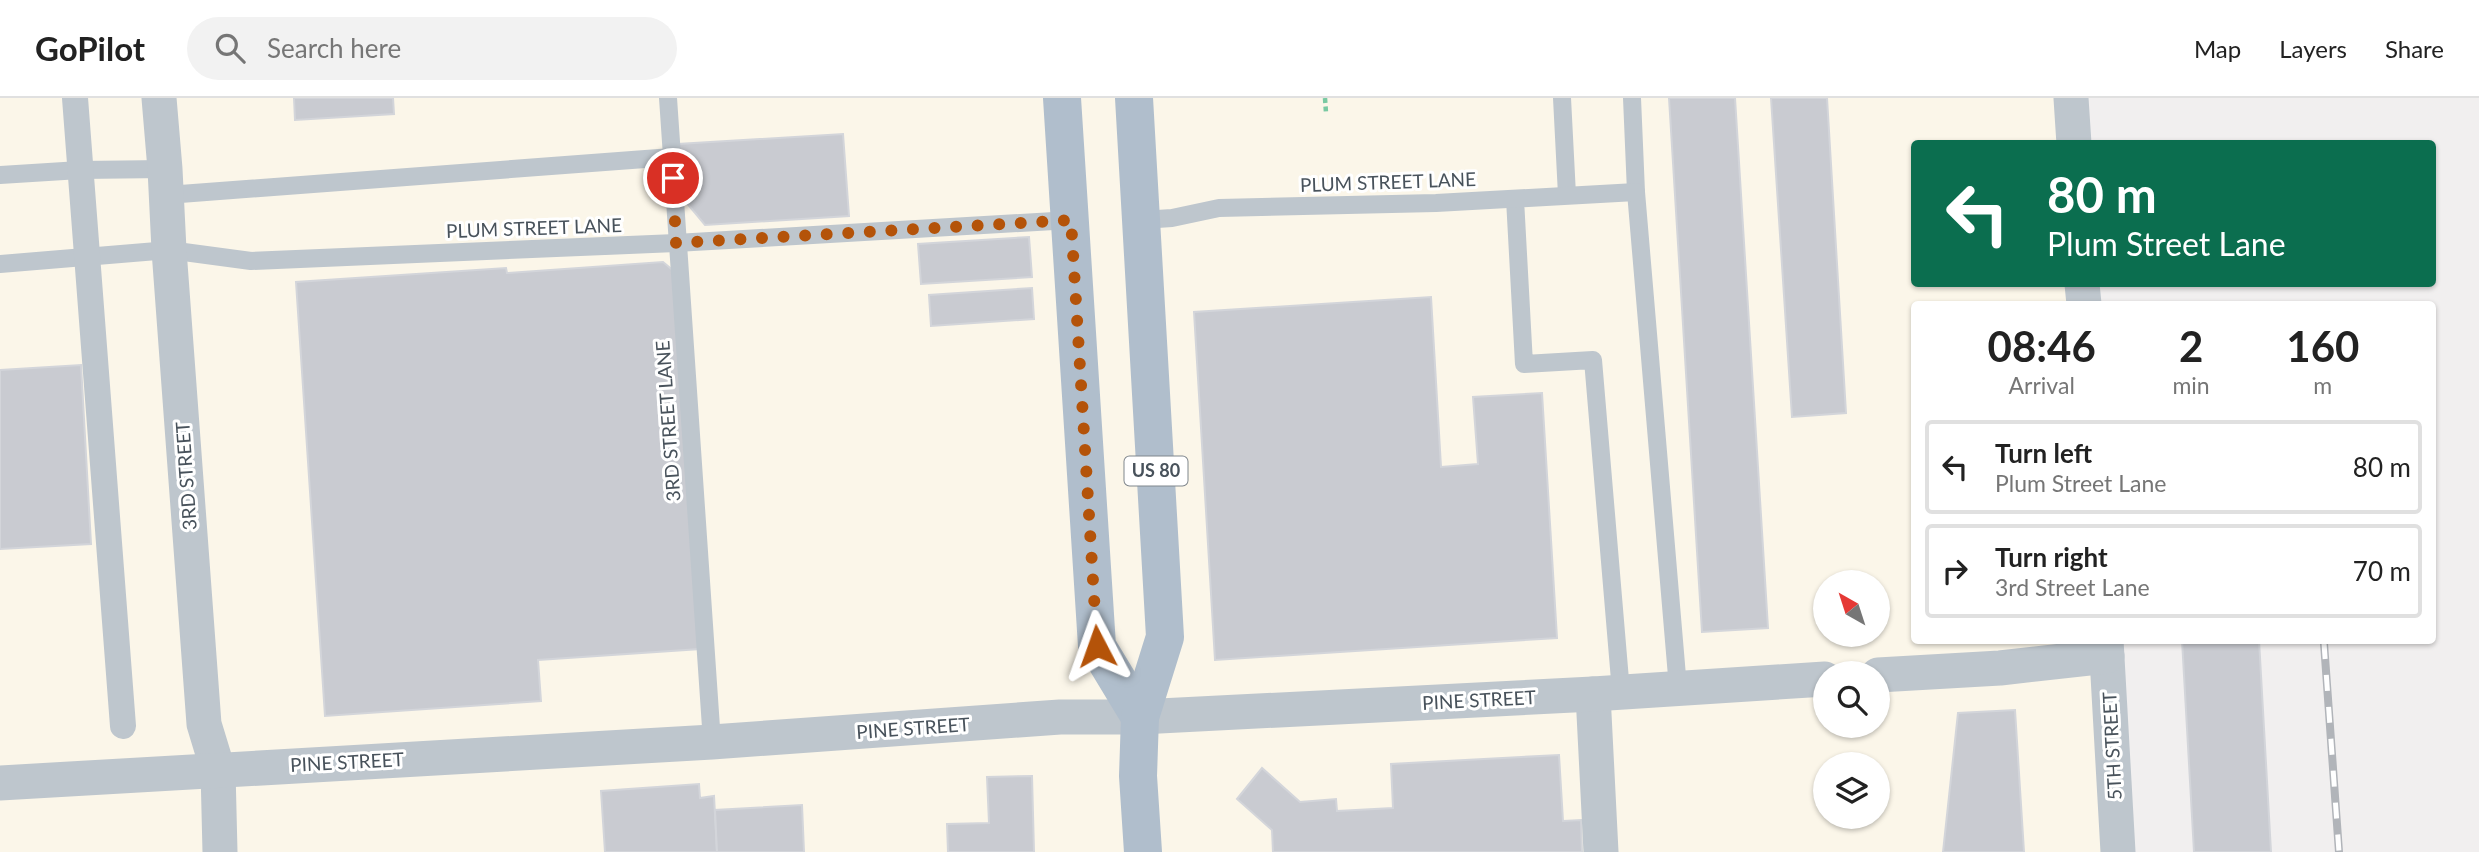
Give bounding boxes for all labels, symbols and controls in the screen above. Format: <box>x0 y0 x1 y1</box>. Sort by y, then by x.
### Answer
search box <box>187 17 677 80</box>
text: GoPilot <box>35 28 145 68</box>
icon: search <box>211 29 249 67</box>
text: Search here <box>267 32 401 64</box>
text: Map <box>2194 34 2241 63</box>
text: Layers <box>2279 34 2347 63</box>
text: Share <box>2385 34 2444 63</box>
pin <box>643 148 703 208</box>
icon: arrive <box>654 159 692 197</box>
text: 80 m <box>2047 165 2157 223</box>
street label: PLUM STREET LANE <box>1300 167 1476 196</box>
icon: left <box>1932 168 2023 259</box>
street label: PLUM STREET LANE <box>446 213 622 242</box>
text: Plum Street Lane <box>2047 224 2286 263</box>
text: 08:46 <box>1988 321 2096 371</box>
text: 2 <box>2179 321 2203 371</box>
text: 160 <box>2286 321 2359 371</box>
street label: 3RD STREET LANE <box>650 340 685 502</box>
text: Arrival <box>2009 371 2075 399</box>
text: min <box>2172 371 2210 399</box>
text: m <box>2313 371 2332 399</box>
street label: 3RD STREET <box>170 421 201 531</box>
text: Turn left <box>1995 437 2092 469</box>
icon: left <box>1936 448 1974 486</box>
text: 80 m <box>2353 451 2411 483</box>
road number: US 80 <box>1124 456 1188 486</box>
text: Plum Street Lane <box>1995 469 2166 497</box>
text: Turn right <box>1995 541 2108 573</box>
icon: right <box>1936 552 1974 590</box>
text: 70 m <box>2353 555 2411 587</box>
north arrow <box>1813 570 1890 648</box>
map controls <box>1813 570 1890 829</box>
text: 3rd Street Lane <box>1995 573 2150 601</box>
position arrow <box>1060 609 1134 683</box>
button: search <box>1813 661 1890 738</box>
street label: PINE STREET <box>1422 685 1536 714</box>
street label: 5TH STREET <box>2097 691 2126 801</box>
street label: PINE STREET <box>855 712 970 743</box>
street label: PINE STREET <box>290 747 404 776</box>
button: layers <box>1813 752 1890 829</box>

